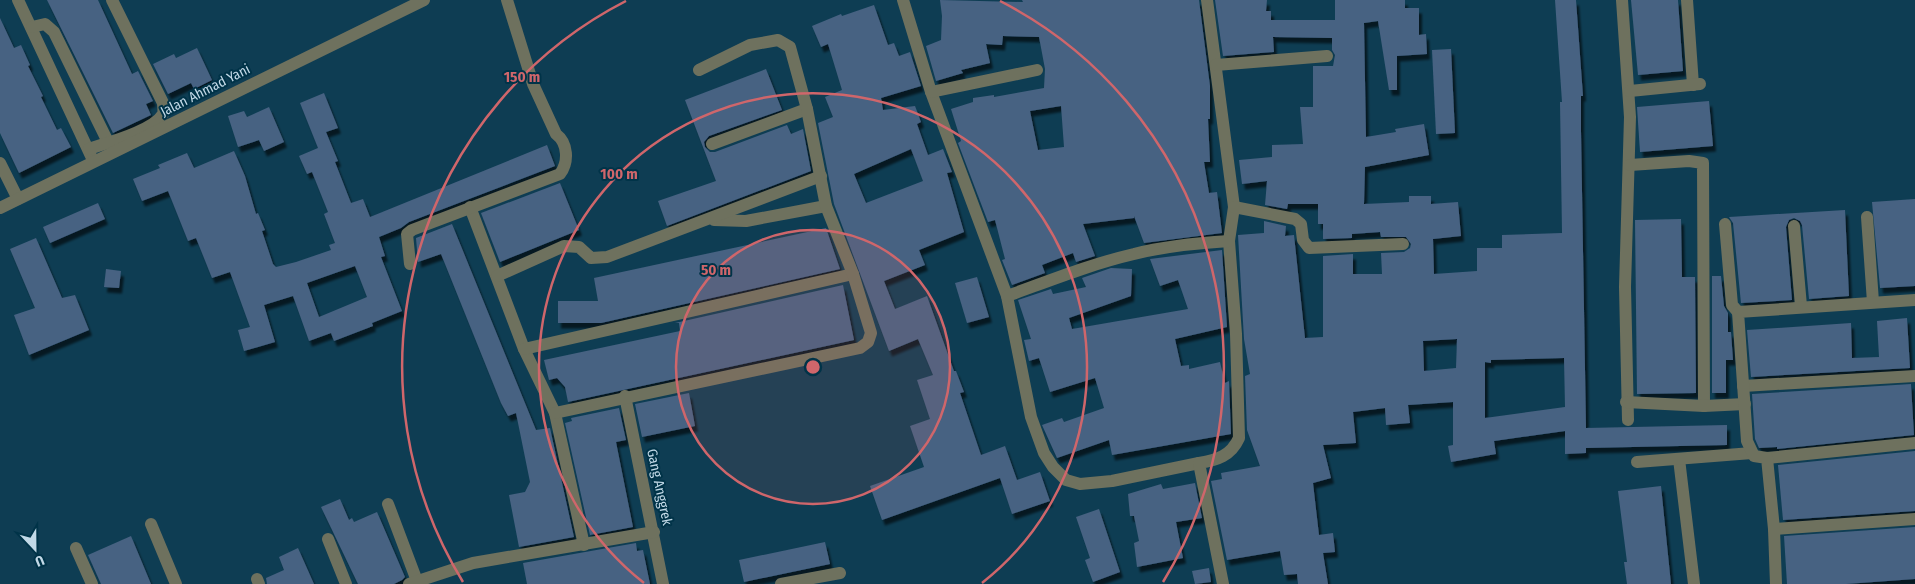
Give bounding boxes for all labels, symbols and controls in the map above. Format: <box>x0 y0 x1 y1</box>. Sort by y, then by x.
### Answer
street label: Jalan Ahmad Yani <box>157 61 253 120</box>
text: 150 m <box>504 68 540 86</box>
text: 100 m <box>600 165 638 183</box>
text: 50 m <box>701 261 731 279</box>
centre of rings <box>804 358 822 376</box>
street label: Gang Anggrek <box>643 447 676 527</box>
north arrow <box>10 524 60 574</box>
text: U <box>33 551 47 570</box>

